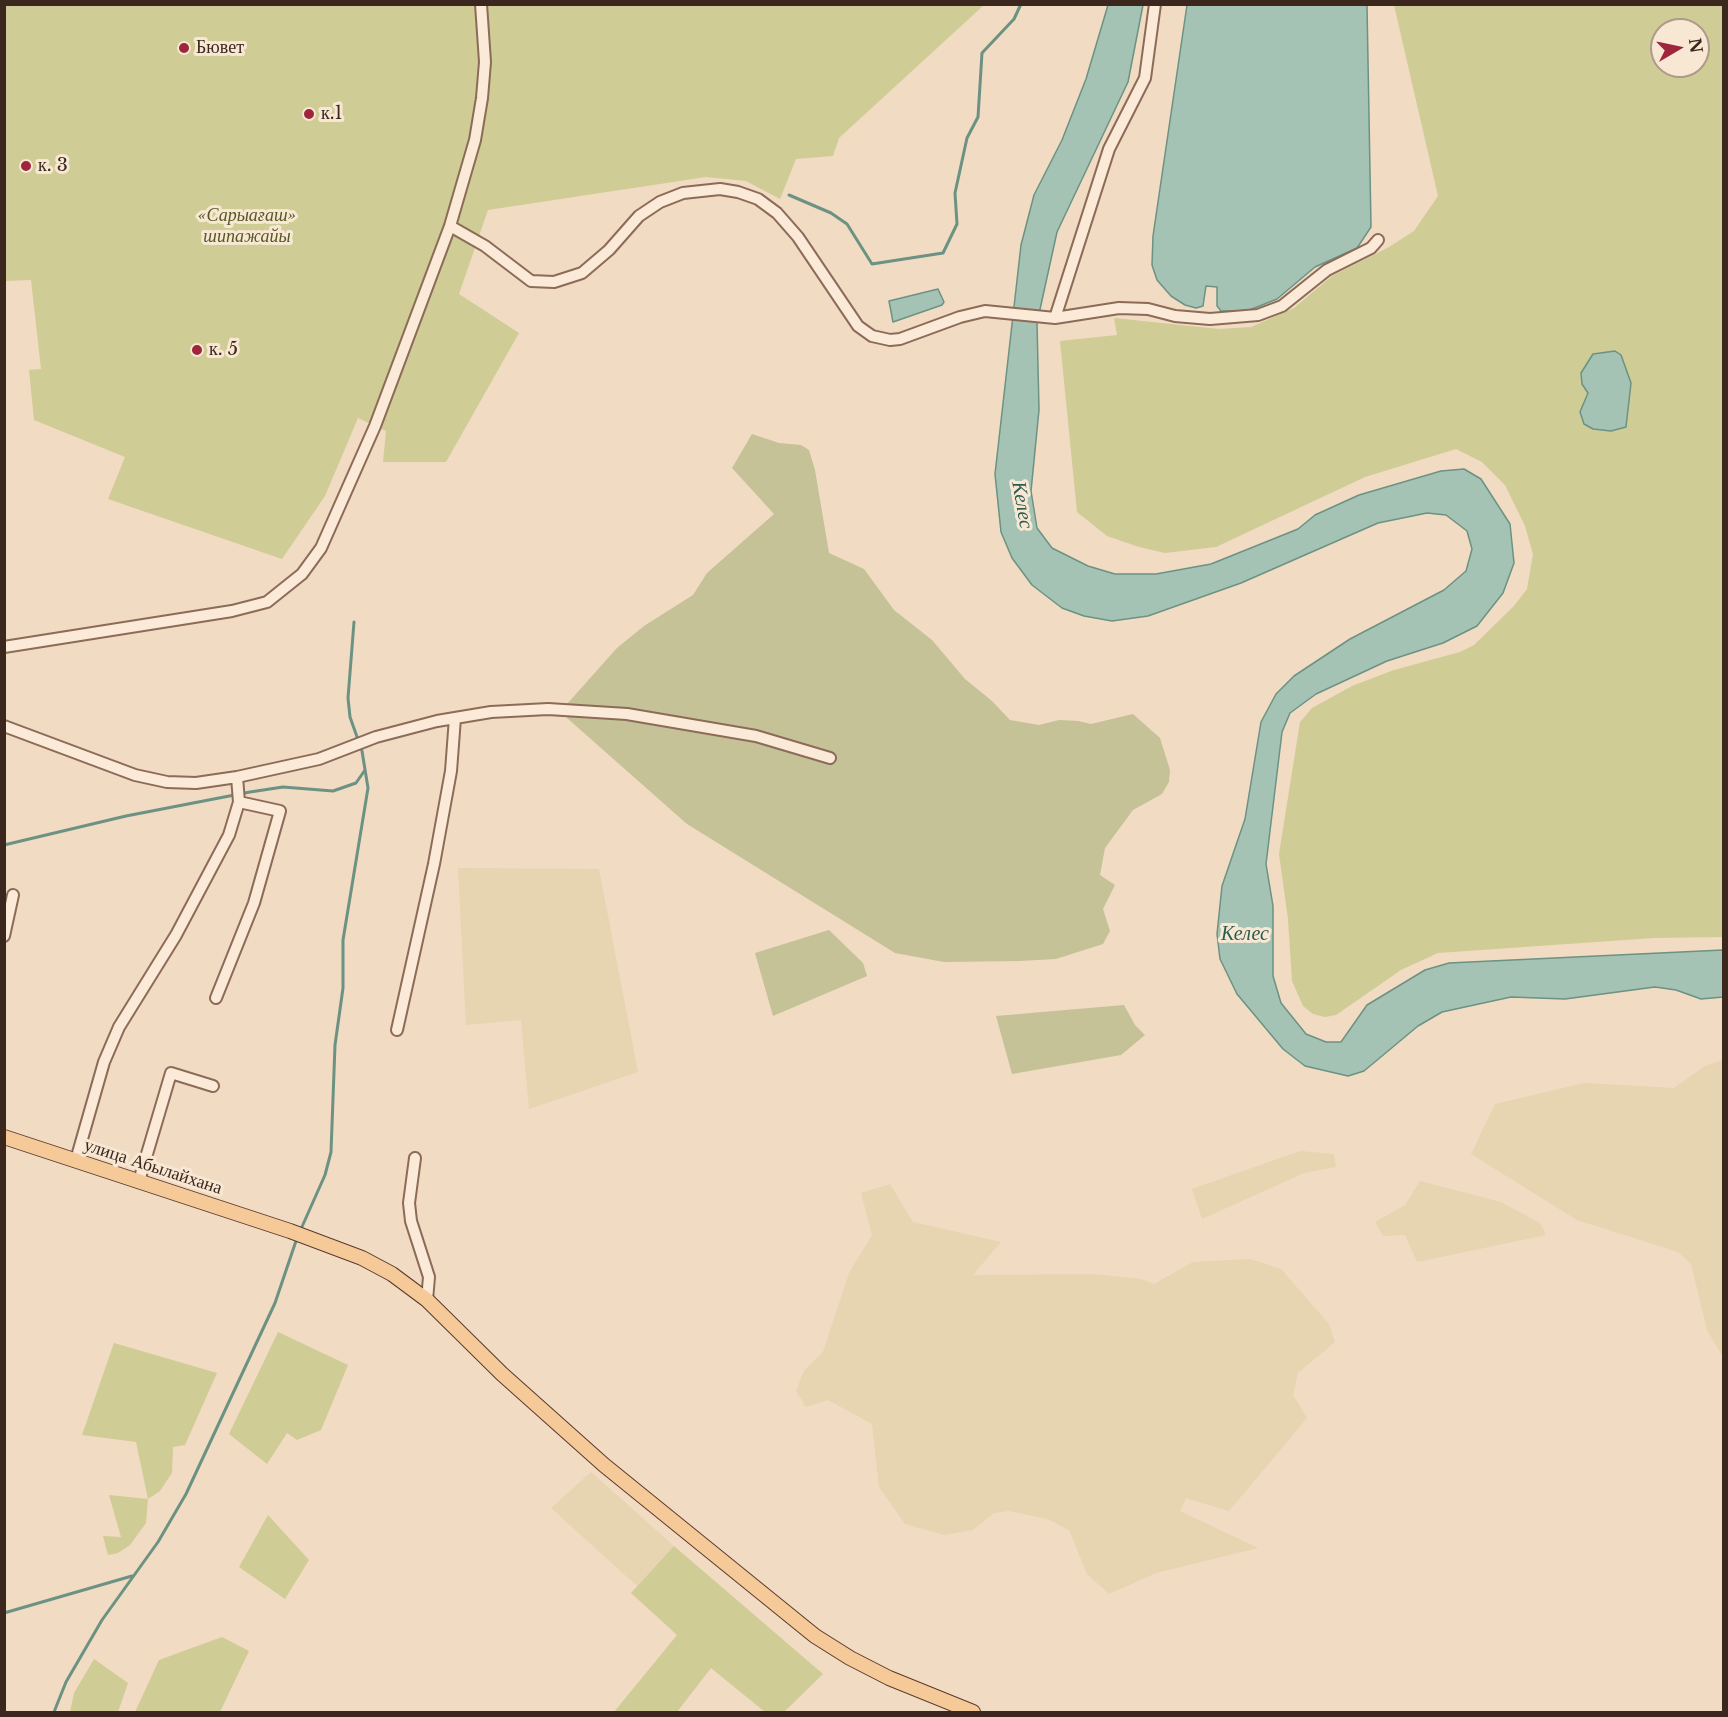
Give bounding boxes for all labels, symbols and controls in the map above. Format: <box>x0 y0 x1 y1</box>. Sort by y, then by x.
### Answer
north arrow <box>1650 18 1710 78</box>
text: N <box>1685 36 1707 54</box>
place label: Бювет <box>196 37 244 59</box>
marker: Бювет <box>177 41 191 55</box>
place label: к.1 <box>321 103 343 125</box>
marker: к.1 <box>302 107 316 121</box>
place label: к. 3 <box>38 155 68 177</box>
marker: к. 3 <box>19 159 33 173</box>
park label: «Сарыағаш» шипажайы <box>198 205 296 248</box>
place label: к. 5 <box>209 339 238 361</box>
marker: к. 5 <box>190 343 204 357</box>
water label: Келес <box>1006 479 1038 531</box>
water label: Келес <box>1221 922 1269 946</box>
street label: улица Абылайхана <box>81 1134 225 1200</box>

